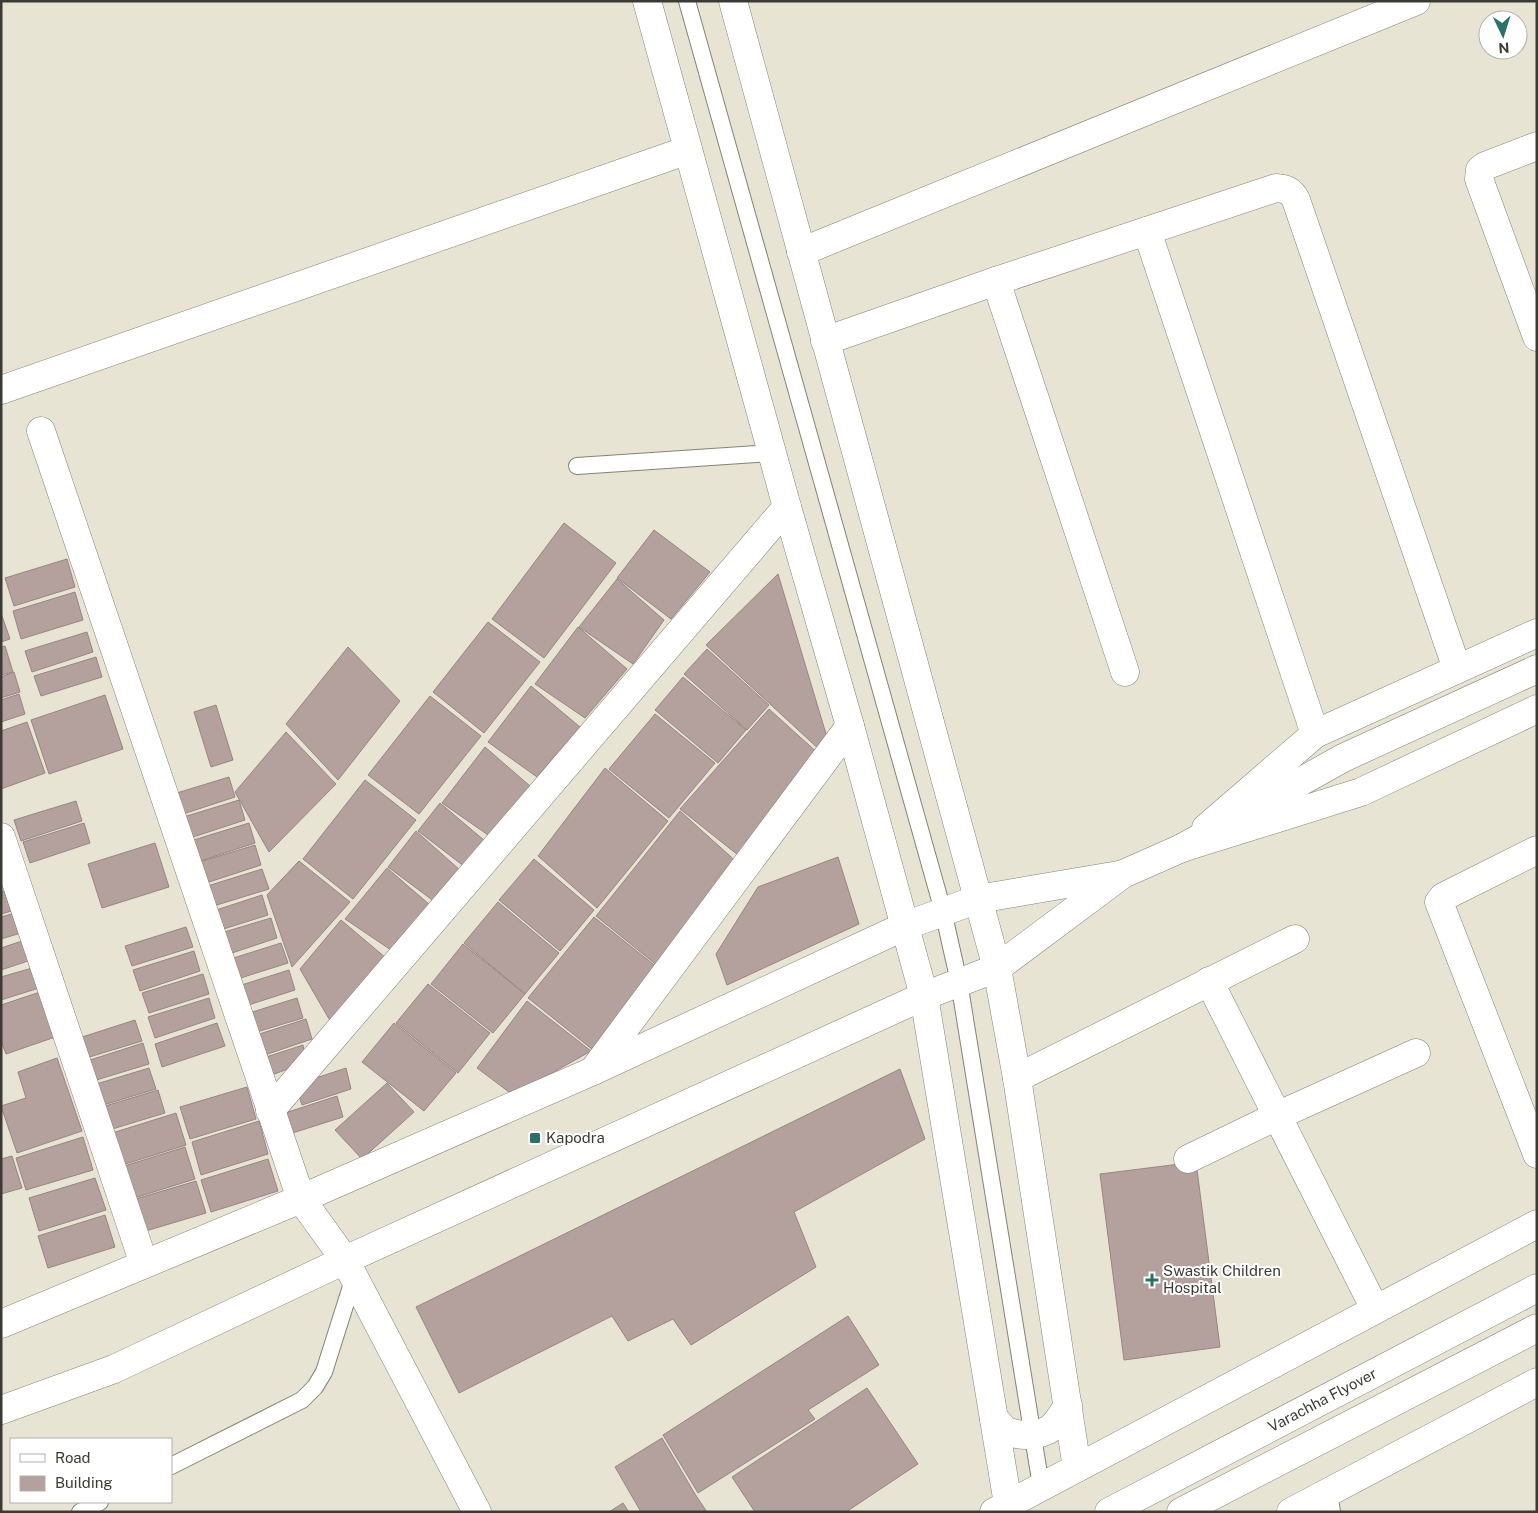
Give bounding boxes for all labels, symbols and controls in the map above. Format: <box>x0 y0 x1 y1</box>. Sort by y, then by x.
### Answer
north arrow <box>1478 10 1528 60</box>
text: N <box>1498 40 1510 56</box>
place label: Kapodra <box>546 1129 605 1146</box>
marker: Kapodra <box>528 1131 542 1145</box>
place label: Swastik Children Hospital <box>1163 1262 1281 1296</box>
marker: Swastik Children Hospital <box>1145 1273 1159 1287</box>
street label: Varachha Flyover <box>1265 1364 1380 1435</box>
legend <box>10 1438 172 1503</box>
text: Road <box>55 1449 91 1466</box>
text: Building <box>55 1474 113 1491</box>

